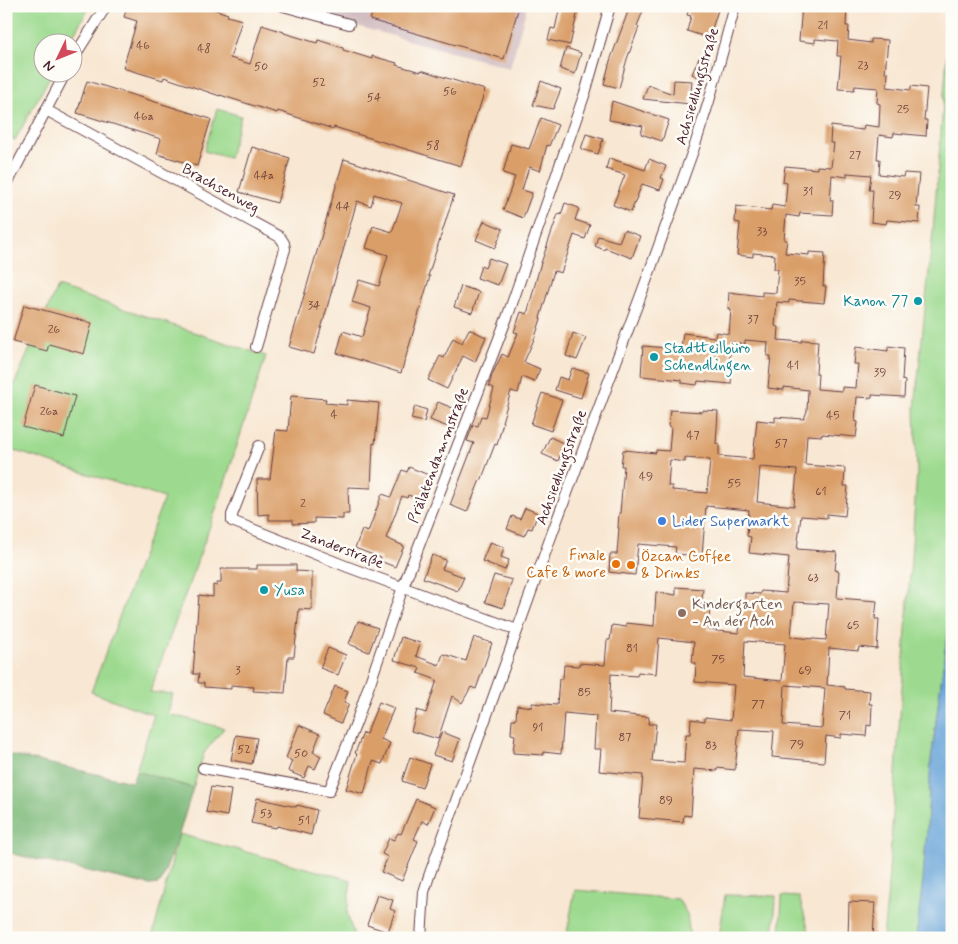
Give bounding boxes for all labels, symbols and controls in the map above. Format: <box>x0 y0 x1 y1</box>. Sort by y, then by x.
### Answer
house number: 21 <box>817 18 829 34</box>
street label: Achsiedlungsstraße <box>672 25 725 148</box>
north arrow <box>32 32 82 82</box>
house number: 46 <box>136 38 150 54</box>
house number: 48 <box>197 41 211 57</box>
text: N <box>39 57 59 76</box>
house number: 23 <box>858 58 868 74</box>
house number: 50 <box>254 59 268 75</box>
house number: 52 <box>312 75 326 91</box>
house number: 56 <box>443 84 457 100</box>
house number: 54 <box>367 90 381 106</box>
house number: 25 <box>897 102 909 118</box>
house number: 46a <box>134 109 154 125</box>
house number: 58 <box>426 138 440 154</box>
house number: 27 <box>849 148 861 164</box>
street label: Brachsenweg <box>178 159 263 218</box>
house number: 44a <box>254 168 274 184</box>
house number: 31 <box>803 184 813 200</box>
house number: 29 <box>888 188 902 204</box>
house number: 44 <box>336 199 350 215</box>
house number: 33 <box>757 224 767 240</box>
house number: 35 <box>794 274 806 290</box>
place label: Kanon 77 <box>843 292 908 312</box>
marker: Kanon 77 <box>912 295 924 307</box>
house number: 34 <box>308 298 320 314</box>
house number: 37 <box>747 312 759 328</box>
house number: 26 <box>48 322 61 338</box>
place label: Stadtteilbüro Schendlingen <box>664 339 752 377</box>
marker: Stadtteilbüro Schendlingen <box>648 351 660 363</box>
house number: 41 <box>787 358 799 374</box>
house number: 39 <box>874 365 886 381</box>
street label: Prälatendammstraße <box>404 385 474 526</box>
house number: 26a <box>40 404 58 420</box>
house number: 4 <box>331 407 338 423</box>
street label: Achsiedlungsstraße <box>532 407 593 528</box>
house number: 45 <box>826 408 840 424</box>
house number: 47 <box>686 428 700 444</box>
house number: 57 <box>774 436 788 452</box>
house number: 49 <box>639 469 653 485</box>
house number: 55 <box>727 476 741 492</box>
house number: 61 <box>815 484 827 500</box>
house number: 2 <box>300 496 306 512</box>
place label: Lider Supermarkt <box>672 512 789 532</box>
marker: Lider Supermarkt <box>656 515 668 527</box>
street label: Zanderstraße <box>297 524 386 574</box>
place label: Finale Cafe & more <box>526 546 606 583</box>
place label: Özcan Coffee & Drinks <box>641 547 731 584</box>
marker: Finale Cafe & more <box>610 558 622 570</box>
marker: Özcan Coffee & Drinks <box>625 559 637 571</box>
house number: 63 <box>807 570 819 586</box>
place label: Yusa <box>274 581 305 601</box>
marker: Yusa <box>258 584 270 596</box>
place label: Kindergarten - An der Ach <box>692 595 783 632</box>
marker: Kindergarten - An der Ach <box>676 607 688 619</box>
house number: 65 <box>847 618 859 634</box>
house number: 81 <box>626 641 638 657</box>
house number: 75 <box>711 652 725 668</box>
house number: 3 <box>235 663 241 679</box>
house number: 69 <box>798 663 812 679</box>
house number: 85 <box>577 685 591 701</box>
house number: 77 <box>751 697 765 713</box>
house number: 71 <box>839 708 851 724</box>
house number: 91 <box>532 720 544 736</box>
house number: 87 <box>619 730 631 746</box>
house number: 79 <box>790 737 804 753</box>
house number: 83 <box>705 738 717 754</box>
house number: 52 <box>237 742 251 758</box>
house number: 50 <box>294 746 308 762</box>
house number: 89 <box>659 793 673 809</box>
house number: 53 <box>260 806 272 822</box>
house number: 51 <box>298 813 310 829</box>

